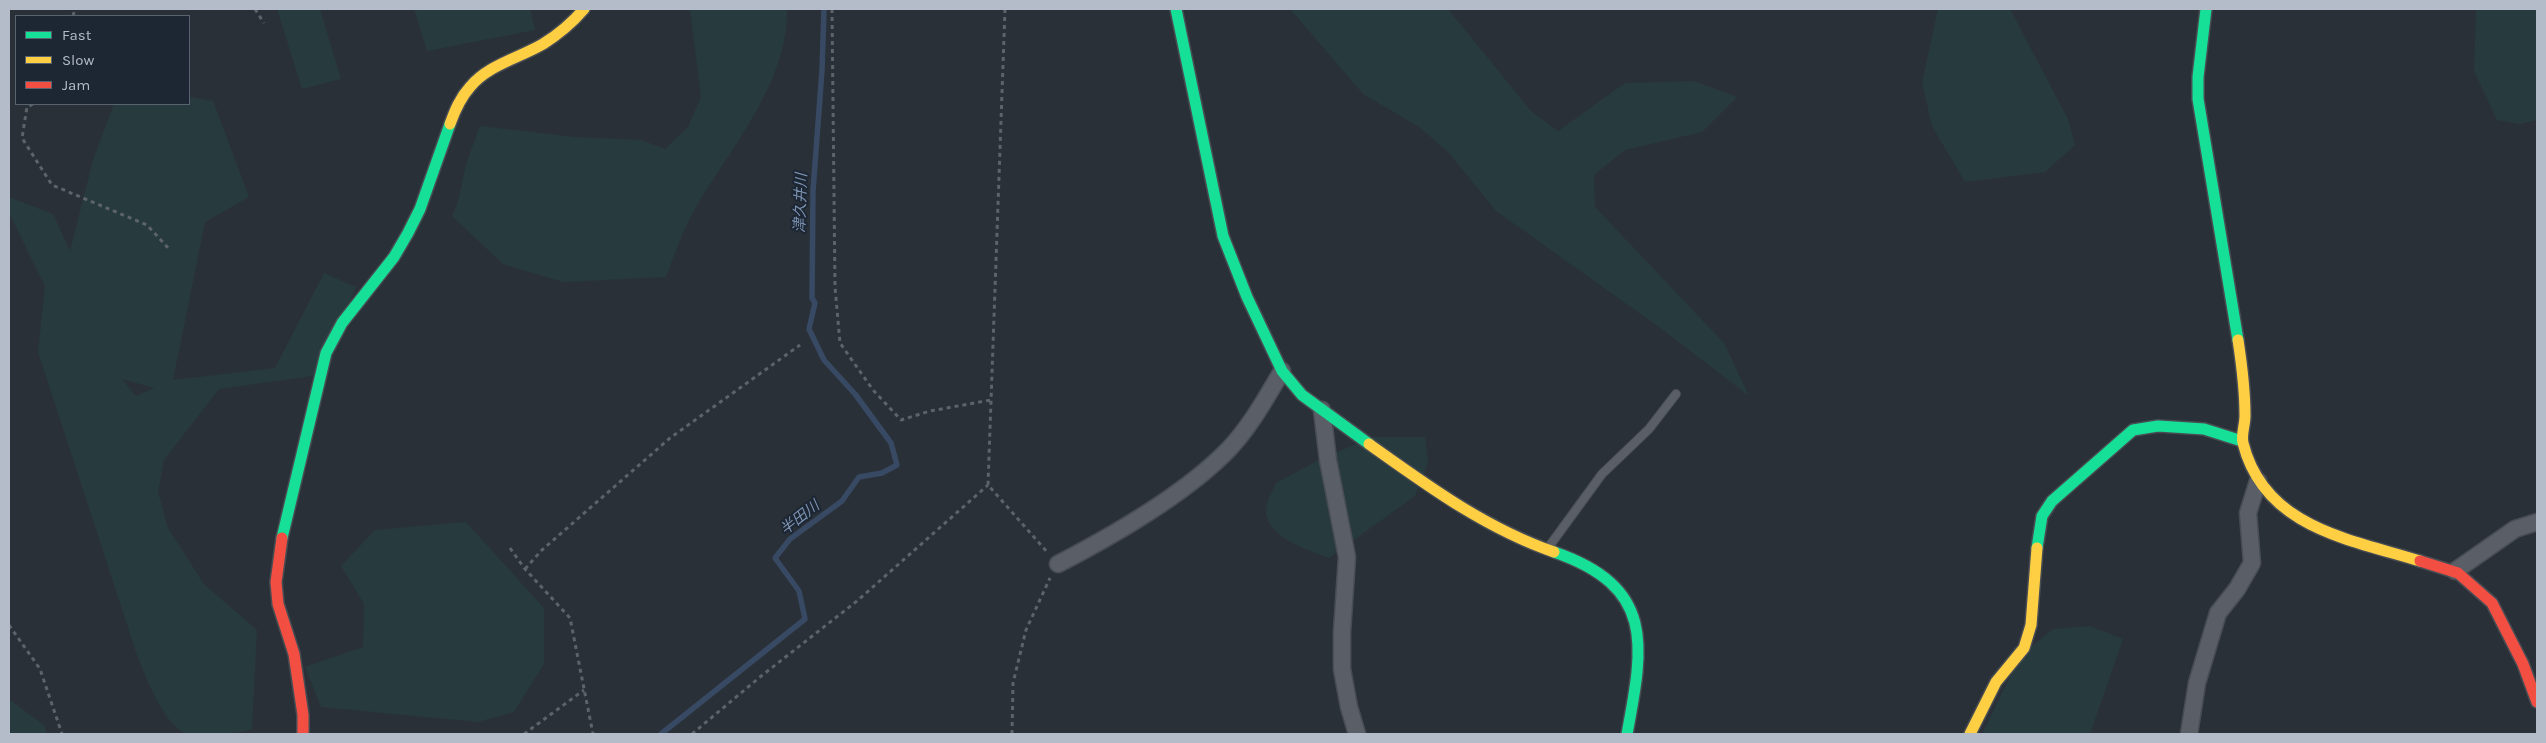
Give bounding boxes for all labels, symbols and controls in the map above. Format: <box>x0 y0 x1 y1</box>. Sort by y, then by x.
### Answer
legend <box>15 15 190 105</box>
text: Fast <box>62 26 91 44</box>
text: Slow <box>62 51 94 69</box>
text: Jam <box>62 76 90 94</box>
water label: 津久井川 <box>791 173 811 233</box>
water label: 半田川 <box>777 497 823 539</box>

